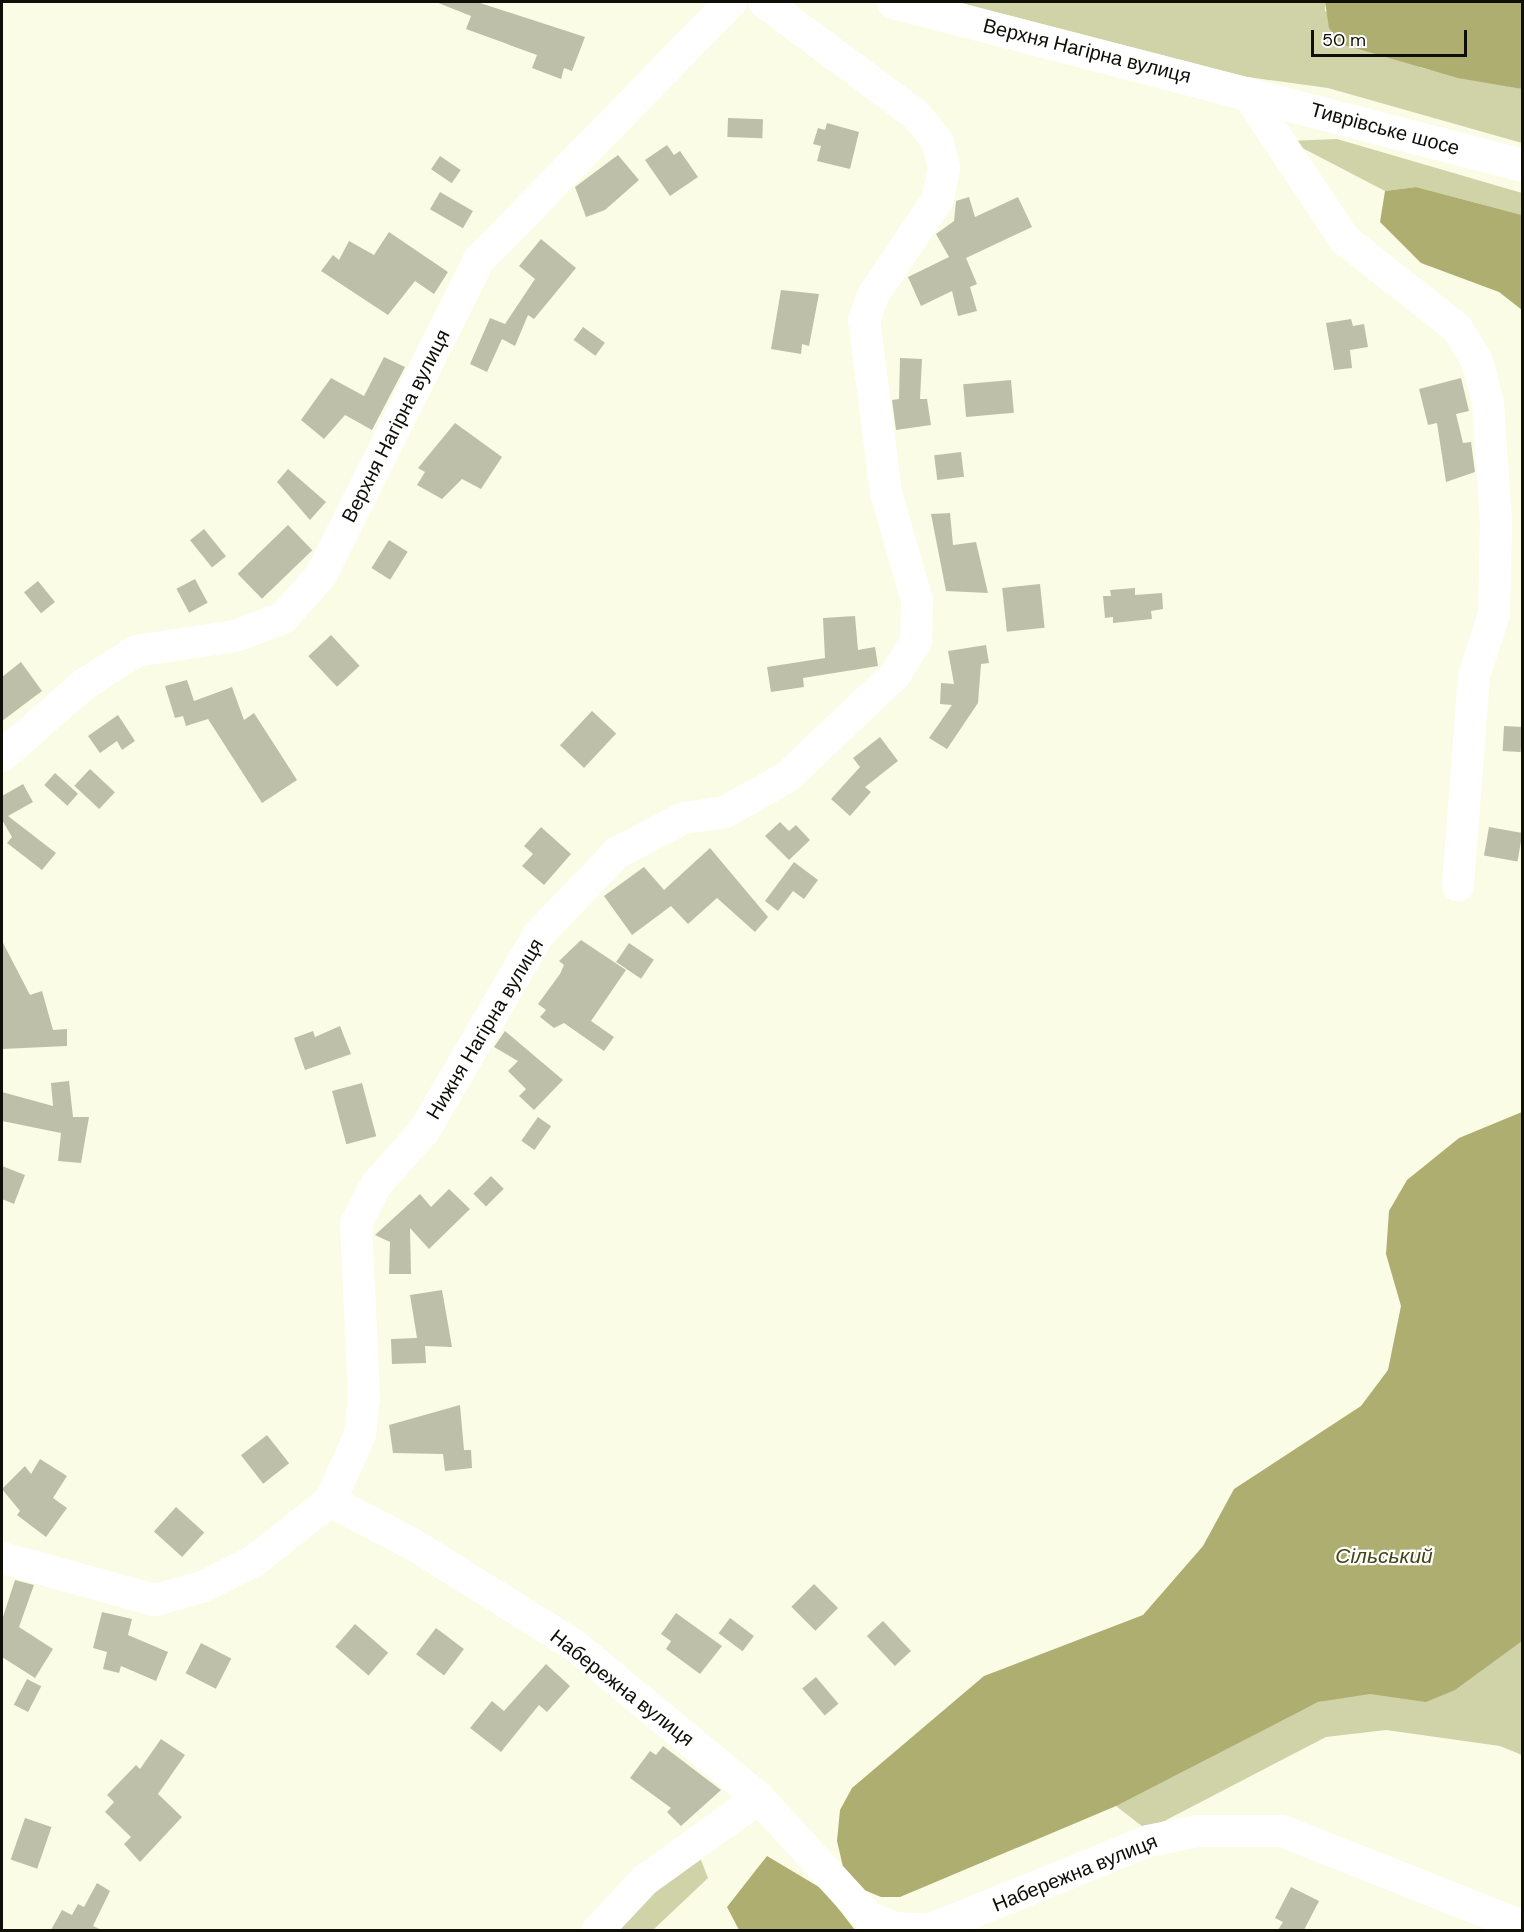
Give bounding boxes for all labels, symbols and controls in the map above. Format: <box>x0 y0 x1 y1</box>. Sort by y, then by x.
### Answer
street label: Верхня Нагірна вулиця <box>981 14 1193 88</box>
scale bar <box>1314 18 1470 56</box>
text: 50 m <box>1322 28 1366 52</box>
street label: Тиврівське шосе <box>1308 98 1462 160</box>
street label: Верхня Нагірна вулиця <box>337 326 455 526</box>
street label: Нижня Нагірна вулиця <box>421 934 549 1124</box>
water label: Сільський <box>1335 1543 1433 1569</box>
street label: Набережна вулиця <box>545 1624 699 1752</box>
street label: Набережна вулиця <box>989 1829 1161 1917</box>

